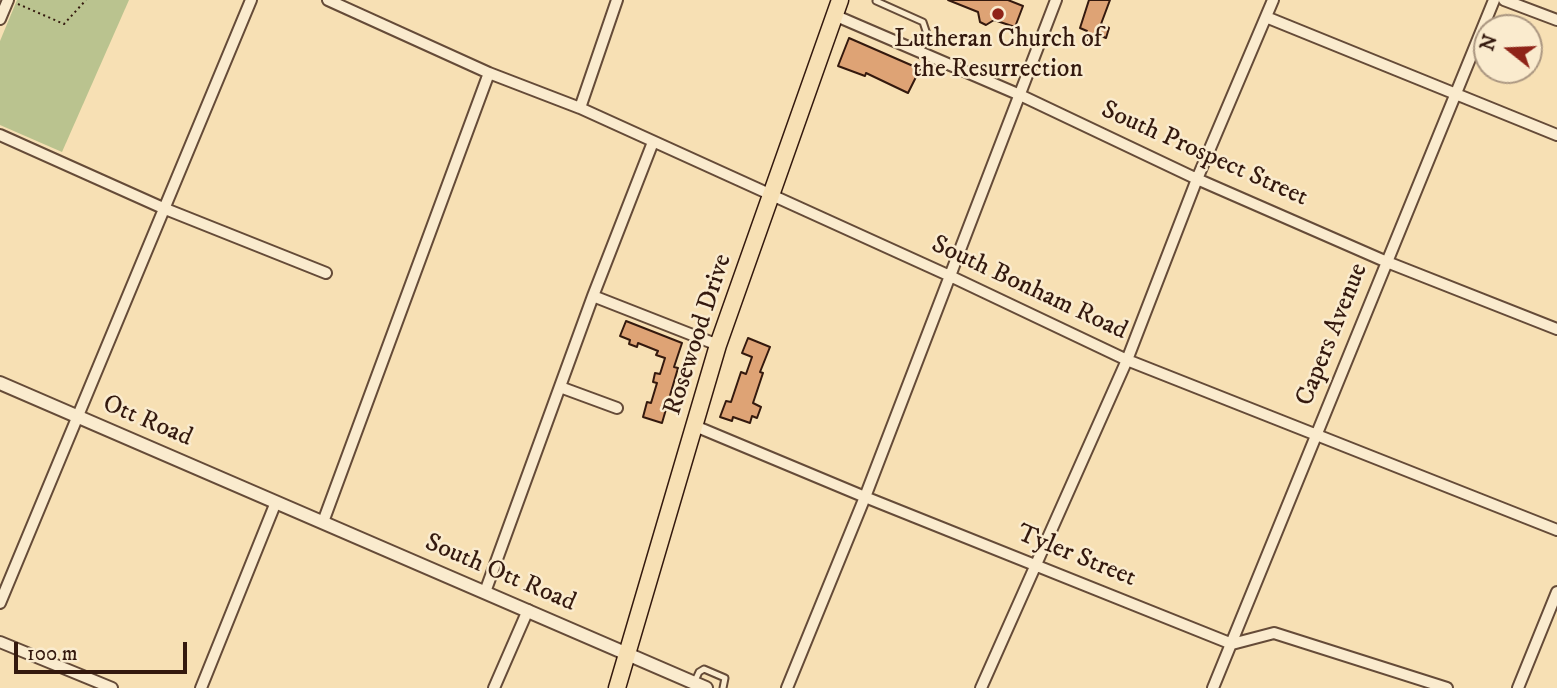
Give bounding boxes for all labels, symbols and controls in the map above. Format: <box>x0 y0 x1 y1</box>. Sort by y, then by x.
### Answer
marker: Lutheran Church of the Resurrection <box>990 6 1006 22</box>
north arrow <box>1473 14 1543 84</box>
place label: Lutheran Church of the Resurrection <box>894 25 1102 86</box>
text: N <box>1476 32 1503 54</box>
street label: South Prospect Street <box>1096 95 1312 215</box>
street label: South Bonham Road <box>926 230 1132 348</box>
street label: Rosewood Drive <box>658 250 740 420</box>
street label: Capers Avenue <box>1290 259 1376 411</box>
street label: Ott Road <box>97 389 197 455</box>
street label: Tyler Street <box>1012 519 1140 595</box>
street label: South Ott Road <box>420 528 580 620</box>
scale bar <box>18 628 191 672</box>
text: 100 m <box>27 641 78 667</box>

